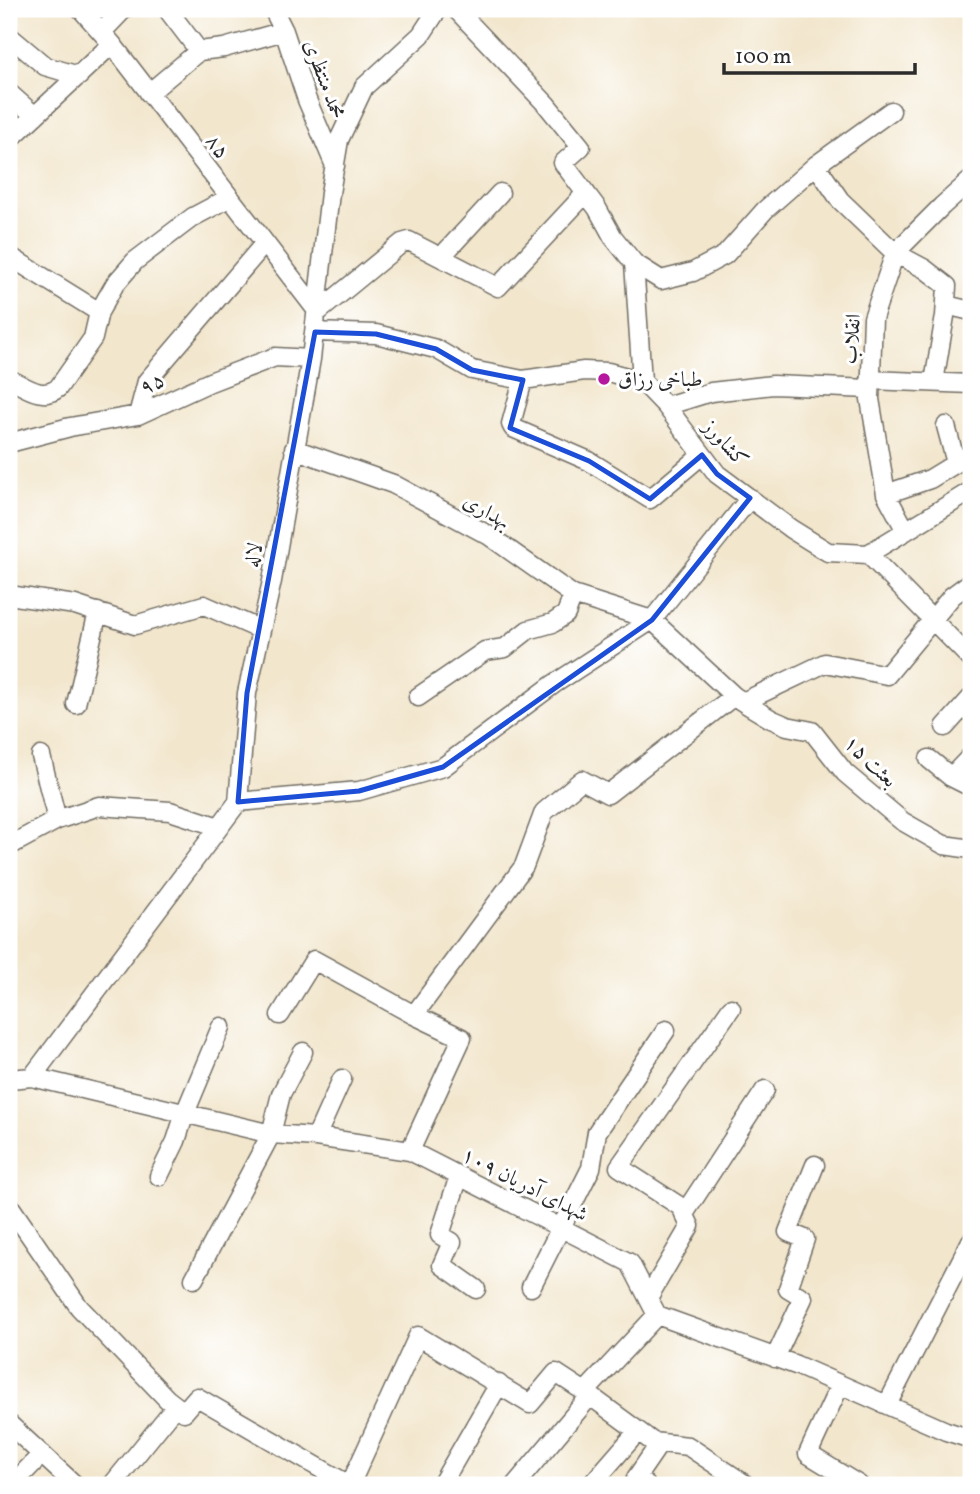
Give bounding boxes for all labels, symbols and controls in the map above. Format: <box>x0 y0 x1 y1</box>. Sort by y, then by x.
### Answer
scale bar <box>724 32 915 76</box>
street label: محمد منتظری <box>296 36 351 124</box>
text: 100 m <box>735 43 792 72</box>
street label: ۸۵ <box>198 128 236 165</box>
street label: انقلاب <box>836 313 869 366</box>
street label: ۹۵ <box>135 366 170 403</box>
place label: طباخی رزاق <box>618 366 703 395</box>
marker: طباخی رزاق <box>596 371 612 387</box>
street label: کشاورز <box>694 412 754 474</box>
street label: بهداری <box>457 487 515 537</box>
street label: لاله <box>238 540 271 570</box>
street label: بعثت ۱۵ <box>837 729 903 795</box>
street label: شهدای آدریان ۱۰۹ <box>456 1141 593 1230</box>

